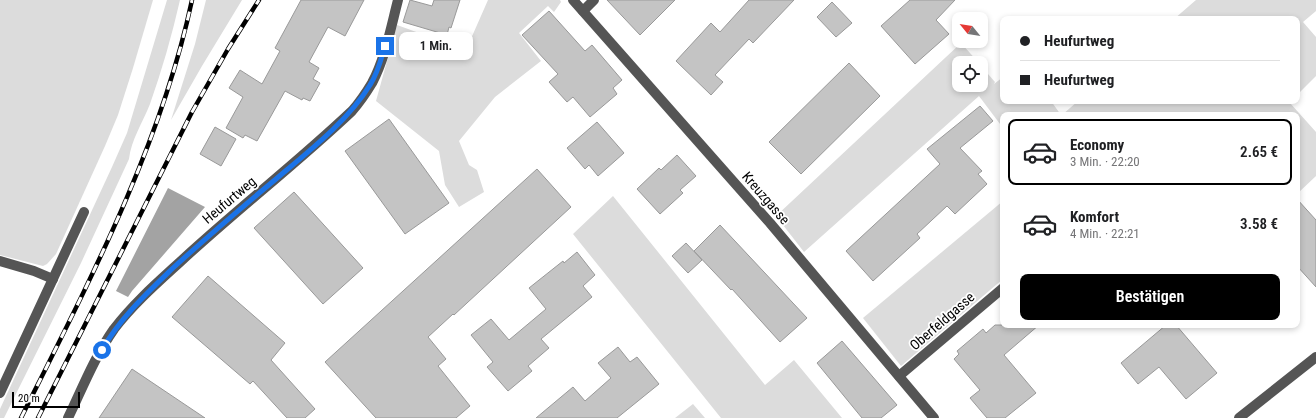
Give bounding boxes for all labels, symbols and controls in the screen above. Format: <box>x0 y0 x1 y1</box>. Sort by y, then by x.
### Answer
north arrow <box>952 12 988 48</box>
map controls <box>952 12 988 92</box>
callout: 1 Min. <box>399 32 473 60</box>
text: Heufurtweg <box>1044 32 1114 50</box>
route end <box>376 37 394 55</box>
text: 1 Min. <box>420 38 452 53</box>
button: locate <box>952 56 988 92</box>
text: Heufurtweg <box>1044 71 1114 89</box>
icon: car <box>1022 134 1058 170</box>
text: Economy <box>1070 136 1124 154</box>
text: 2.65 € <box>1240 143 1278 161</box>
text: 3 Min. · 22:20 <box>1070 154 1140 169</box>
street label: Kreuzgasse <box>739 169 793 228</box>
street label: Heufurtweg <box>199 173 259 227</box>
icon: car <box>1022 206 1058 242</box>
text: Komfort <box>1070 208 1119 226</box>
text: 3.58 € <box>1240 215 1278 233</box>
text: 4 Min. · 22:21 <box>1070 226 1140 241</box>
button: Bestätigen <box>1020 274 1280 320</box>
street label: Oberfeldgasse <box>906 288 978 353</box>
route start <box>93 341 111 359</box>
scale bar <box>12 390 80 409</box>
text: 20 m <box>18 392 40 405</box>

